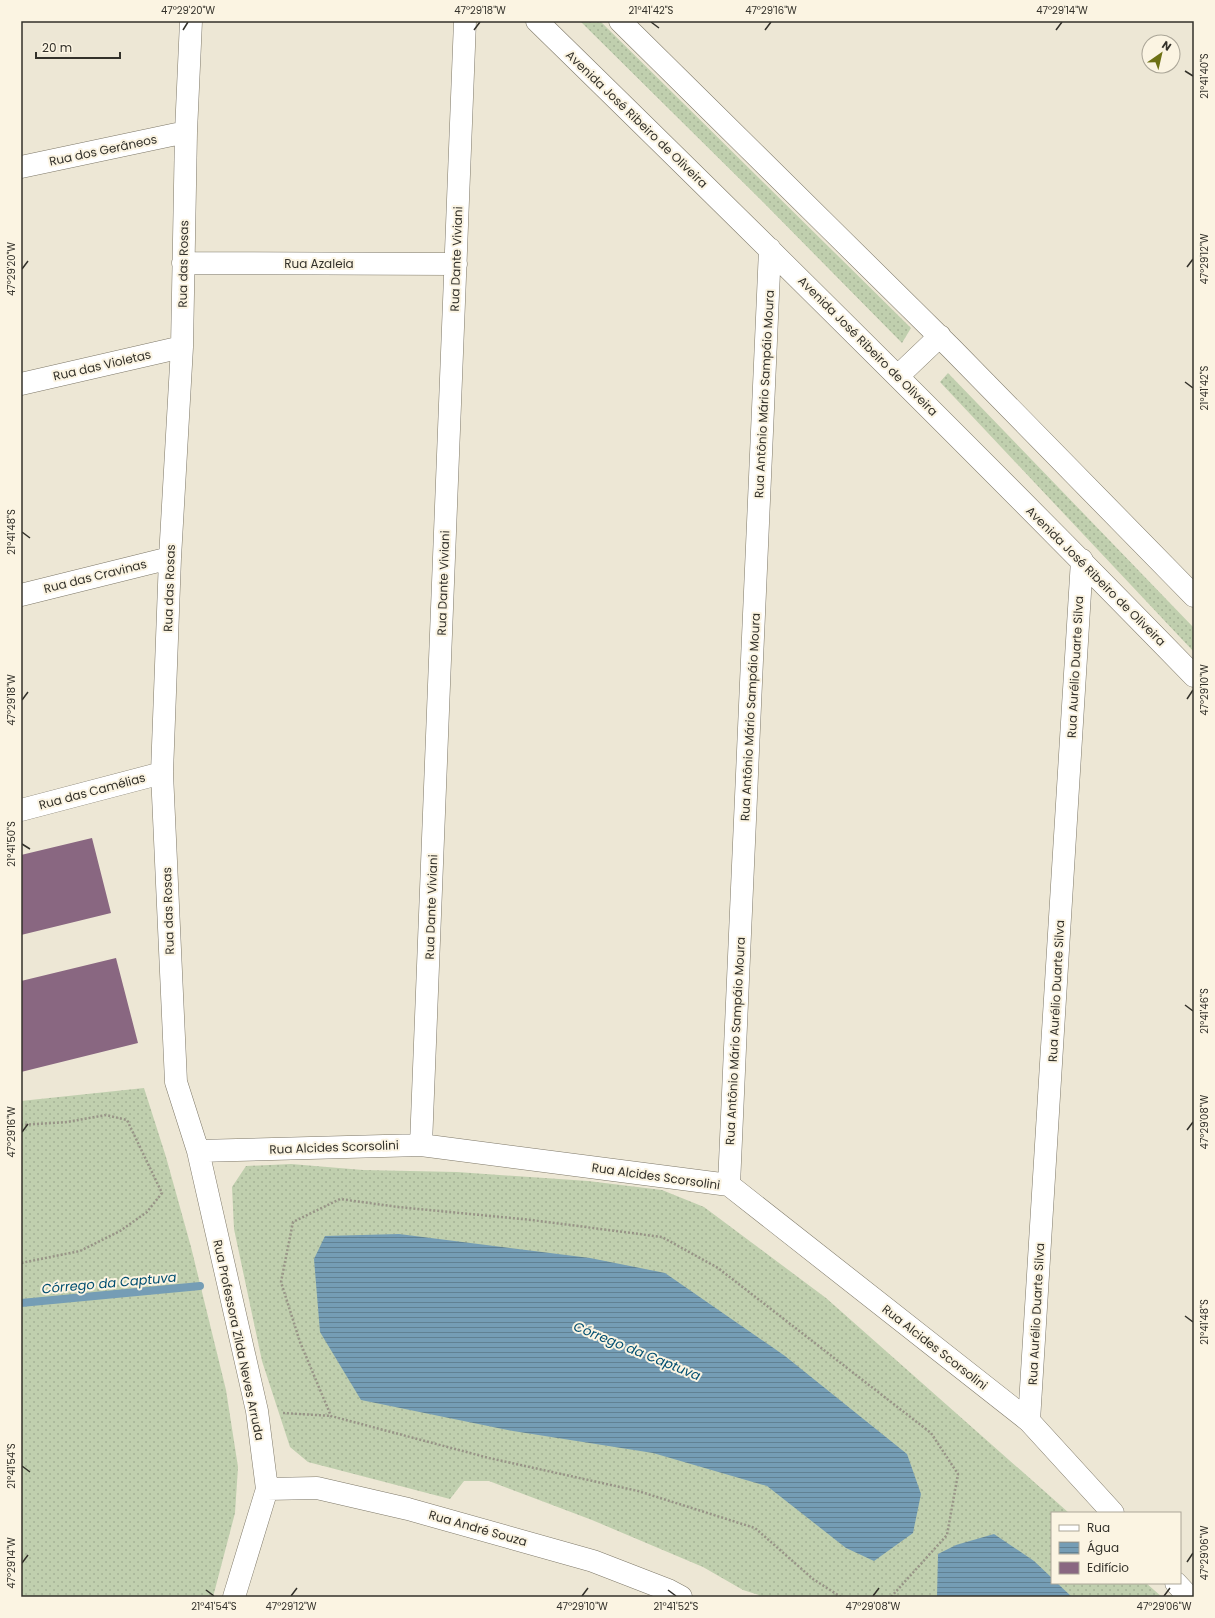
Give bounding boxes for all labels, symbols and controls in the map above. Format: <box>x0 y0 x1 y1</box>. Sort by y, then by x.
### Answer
text: 47°29'20"W <box>161 3 215 18</box>
text: 47°29'18"W <box>454 3 506 18</box>
text: 21°41'42"S <box>629 3 674 18</box>
text: 47°29'16"W <box>745 3 797 18</box>
text: 47°29'14"W <box>1036 3 1088 18</box>
scale bar <box>36 34 120 60</box>
north arrow <box>1141 34 1181 74</box>
text: N <box>1159 37 1174 55</box>
text: 20 m <box>42 39 72 56</box>
street label: Avenida José Ribeiro de Oliveira <box>562 46 712 192</box>
text: 21°41'40"S <box>1197 53 1212 99</box>
street label: Rua dos Gerâneos <box>47 130 159 170</box>
street label: Rua Dante Viviani <box>446 206 466 312</box>
street label: Rua das Rosas <box>174 220 192 308</box>
text: 47°29'12"W <box>1197 233 1212 285</box>
text: 47°29'20"W <box>4 242 19 296</box>
street label: Rua Azaleia <box>284 255 354 272</box>
street label: Avenida José Ribeiro de Oliveira <box>794 272 942 420</box>
street label: Rua Antônio Mário Sampáio Moura <box>750 290 778 498</box>
street label: Rua das Violetas <box>51 345 153 385</box>
text: 21°41'42"S <box>1197 365 1212 410</box>
street label: Avenida José Ribeiro de Oliveira <box>1022 502 1170 650</box>
text: 21°41'48"S <box>4 509 19 555</box>
street label: Rua Dante Viviani <box>433 530 453 636</box>
street label: Rua das Rosas <box>159 544 179 632</box>
street label: Rua das Cravinas <box>42 555 148 597</box>
street label: Rua Aurélio Duarte Silva <box>1063 595 1087 739</box>
street label: Rua Antônio Mário Sampáio Moura <box>736 613 764 821</box>
text: 47°29'10"W <box>1197 664 1212 716</box>
text: 47°29'18"W <box>4 674 19 726</box>
street label: Rua das Camélias <box>37 769 147 813</box>
text: 21°41'50"S <box>4 821 19 867</box>
street label: Rua Dante Viviani <box>421 854 441 960</box>
street label: Rua das Rosas <box>158 867 178 955</box>
street label: Rua Aurélio Duarte Silva <box>1044 919 1068 1063</box>
street label: Rua Antônio Mário Sampáio Moura <box>721 937 749 1145</box>
text: 21°41'46"S <box>1197 988 1212 1034</box>
text: 47°29'08"W <box>1197 1094 1212 1149</box>
text: 47°29'16"W <box>4 1106 19 1158</box>
street label: Rua Alcides Scorsolini <box>269 1136 399 1158</box>
street label: Rua Alcides Scorsolini <box>591 1159 721 1193</box>
street label: Rua Professora Zilda Neves Arruda <box>209 1238 269 1442</box>
street label: Rua Aurélio Duarte Silva <box>1024 1242 1048 1386</box>
water label: Córrego da Captuva <box>41 1268 177 1298</box>
text: 21°41'48"S <box>1197 1299 1212 1345</box>
street label: Rua Alcides Scorsolini <box>879 1300 991 1394</box>
water label: Córrego da Captuva <box>571 1317 703 1385</box>
text: 21°41'54"S <box>4 1443 19 1489</box>
street label: Rua André Souza <box>427 1506 529 1550</box>
legend <box>1051 1512 1181 1584</box>
text: Rua <box>1087 1519 1110 1536</box>
text: 47°29'06"W <box>1197 1525 1212 1580</box>
text: 47°29'14"W <box>4 1537 19 1589</box>
text: Água <box>1087 1539 1119 1556</box>
text: Edifício <box>1087 1559 1129 1576</box>
text: 21°41'54"S <box>191 1599 237 1614</box>
text: 47°29'12"W <box>265 1599 317 1614</box>
text: 47°29'10"W <box>556 1599 608 1614</box>
text: 21°41'52"S <box>654 1599 699 1614</box>
text: 47°29'08"W <box>846 1599 901 1614</box>
text: 47°29'06"W <box>1137 1599 1192 1614</box>

